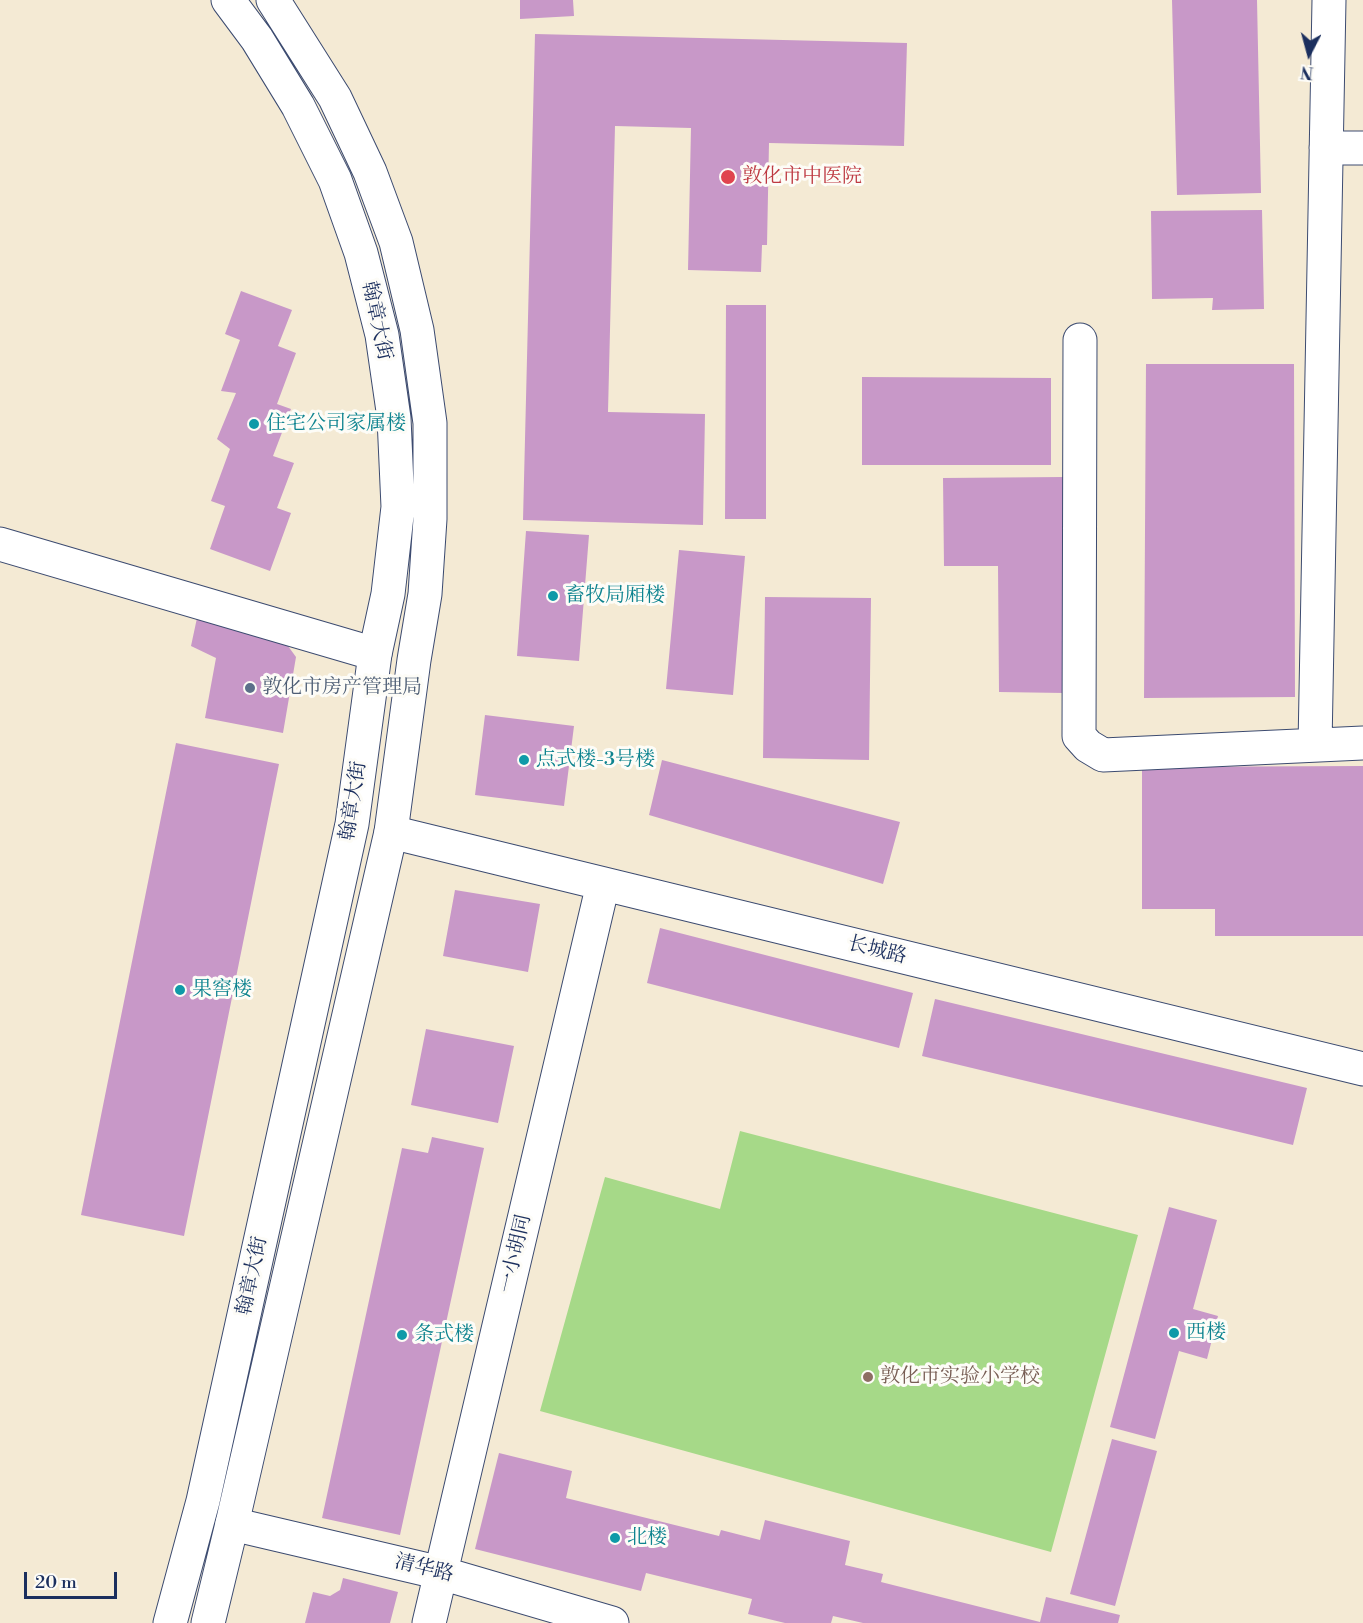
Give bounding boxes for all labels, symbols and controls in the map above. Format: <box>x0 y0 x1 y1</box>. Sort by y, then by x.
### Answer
north arrow <box>1279 24 1339 84</box>
text: N <box>1300 61 1314 83</box>
place label: 敦化市中医院 <box>742 165 862 189</box>
marker: 敦化市中医院 <box>719 168 737 186</box>
street label: 翰章大街 <box>356 279 396 363</box>
place label: 住宅公司家属楼 <box>266 412 406 436</box>
marker: 住宅公司家属楼 <box>247 417 261 431</box>
place label: 畜牧局厢楼 <box>565 584 665 608</box>
marker: 畜牧局厢楼 <box>546 589 560 603</box>
place label: 敦化市房产管理局 <box>262 676 422 700</box>
marker: 敦化市房产管理局 <box>243 681 257 695</box>
place label: 点式楼-3号楼 <box>536 748 655 772</box>
marker: 点式楼-3号楼 <box>517 753 531 767</box>
street label: 翰章大街 <box>336 760 372 842</box>
street label: 长城路 <box>845 932 909 970</box>
place label: 果窖楼 <box>192 978 252 1002</box>
marker: 果窖楼 <box>173 983 187 997</box>
street label: 一小胡同 <box>495 1212 537 1296</box>
street label: 翰章大街 <box>233 1234 273 1318</box>
place label: 西楼 <box>1186 1321 1226 1345</box>
place label: 条式楼 <box>414 1323 474 1347</box>
marker: 西楼 <box>1167 1326 1181 1340</box>
marker: 条式楼 <box>395 1328 409 1342</box>
place label: 敦化市实验小学校 <box>880 1365 1040 1389</box>
marker: 敦化市实验小学校 <box>861 1370 875 1384</box>
place label: 北楼 <box>627 1526 667 1550</box>
marker: 北楼 <box>608 1531 622 1545</box>
street label: 清华路 <box>392 1550 456 1588</box>
scale bar <box>27 1560 120 1598</box>
text: 20 m <box>35 1571 77 1594</box>

